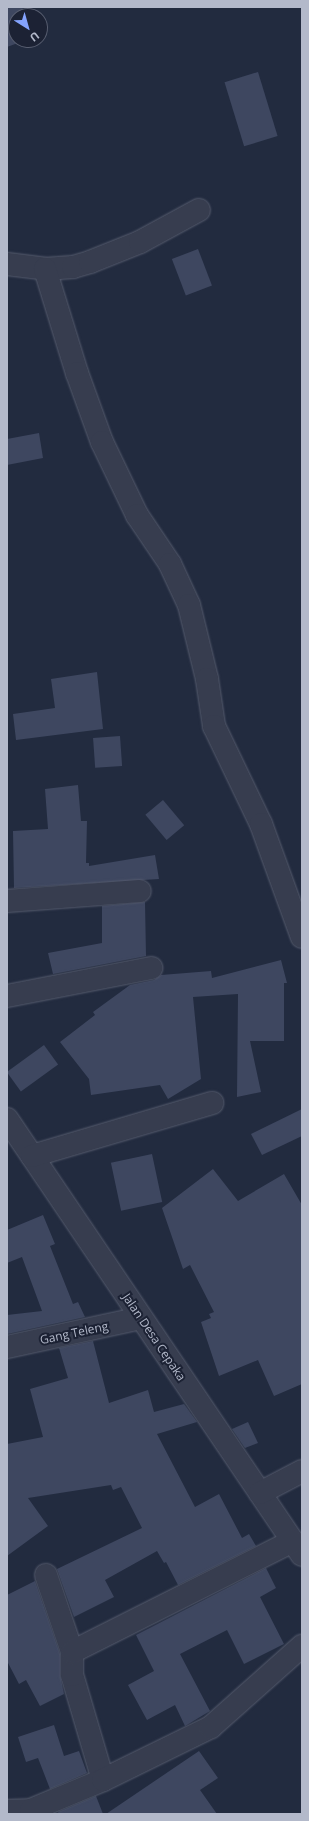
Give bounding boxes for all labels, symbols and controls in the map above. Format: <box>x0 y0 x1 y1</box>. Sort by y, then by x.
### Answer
north arrow <box>8 8 48 48</box>
text: U <box>27 29 43 46</box>
street label: Jalan Desa Cepaka <box>119 1291 189 1383</box>
street label: Gang Teleng <box>39 1319 109 1347</box>

